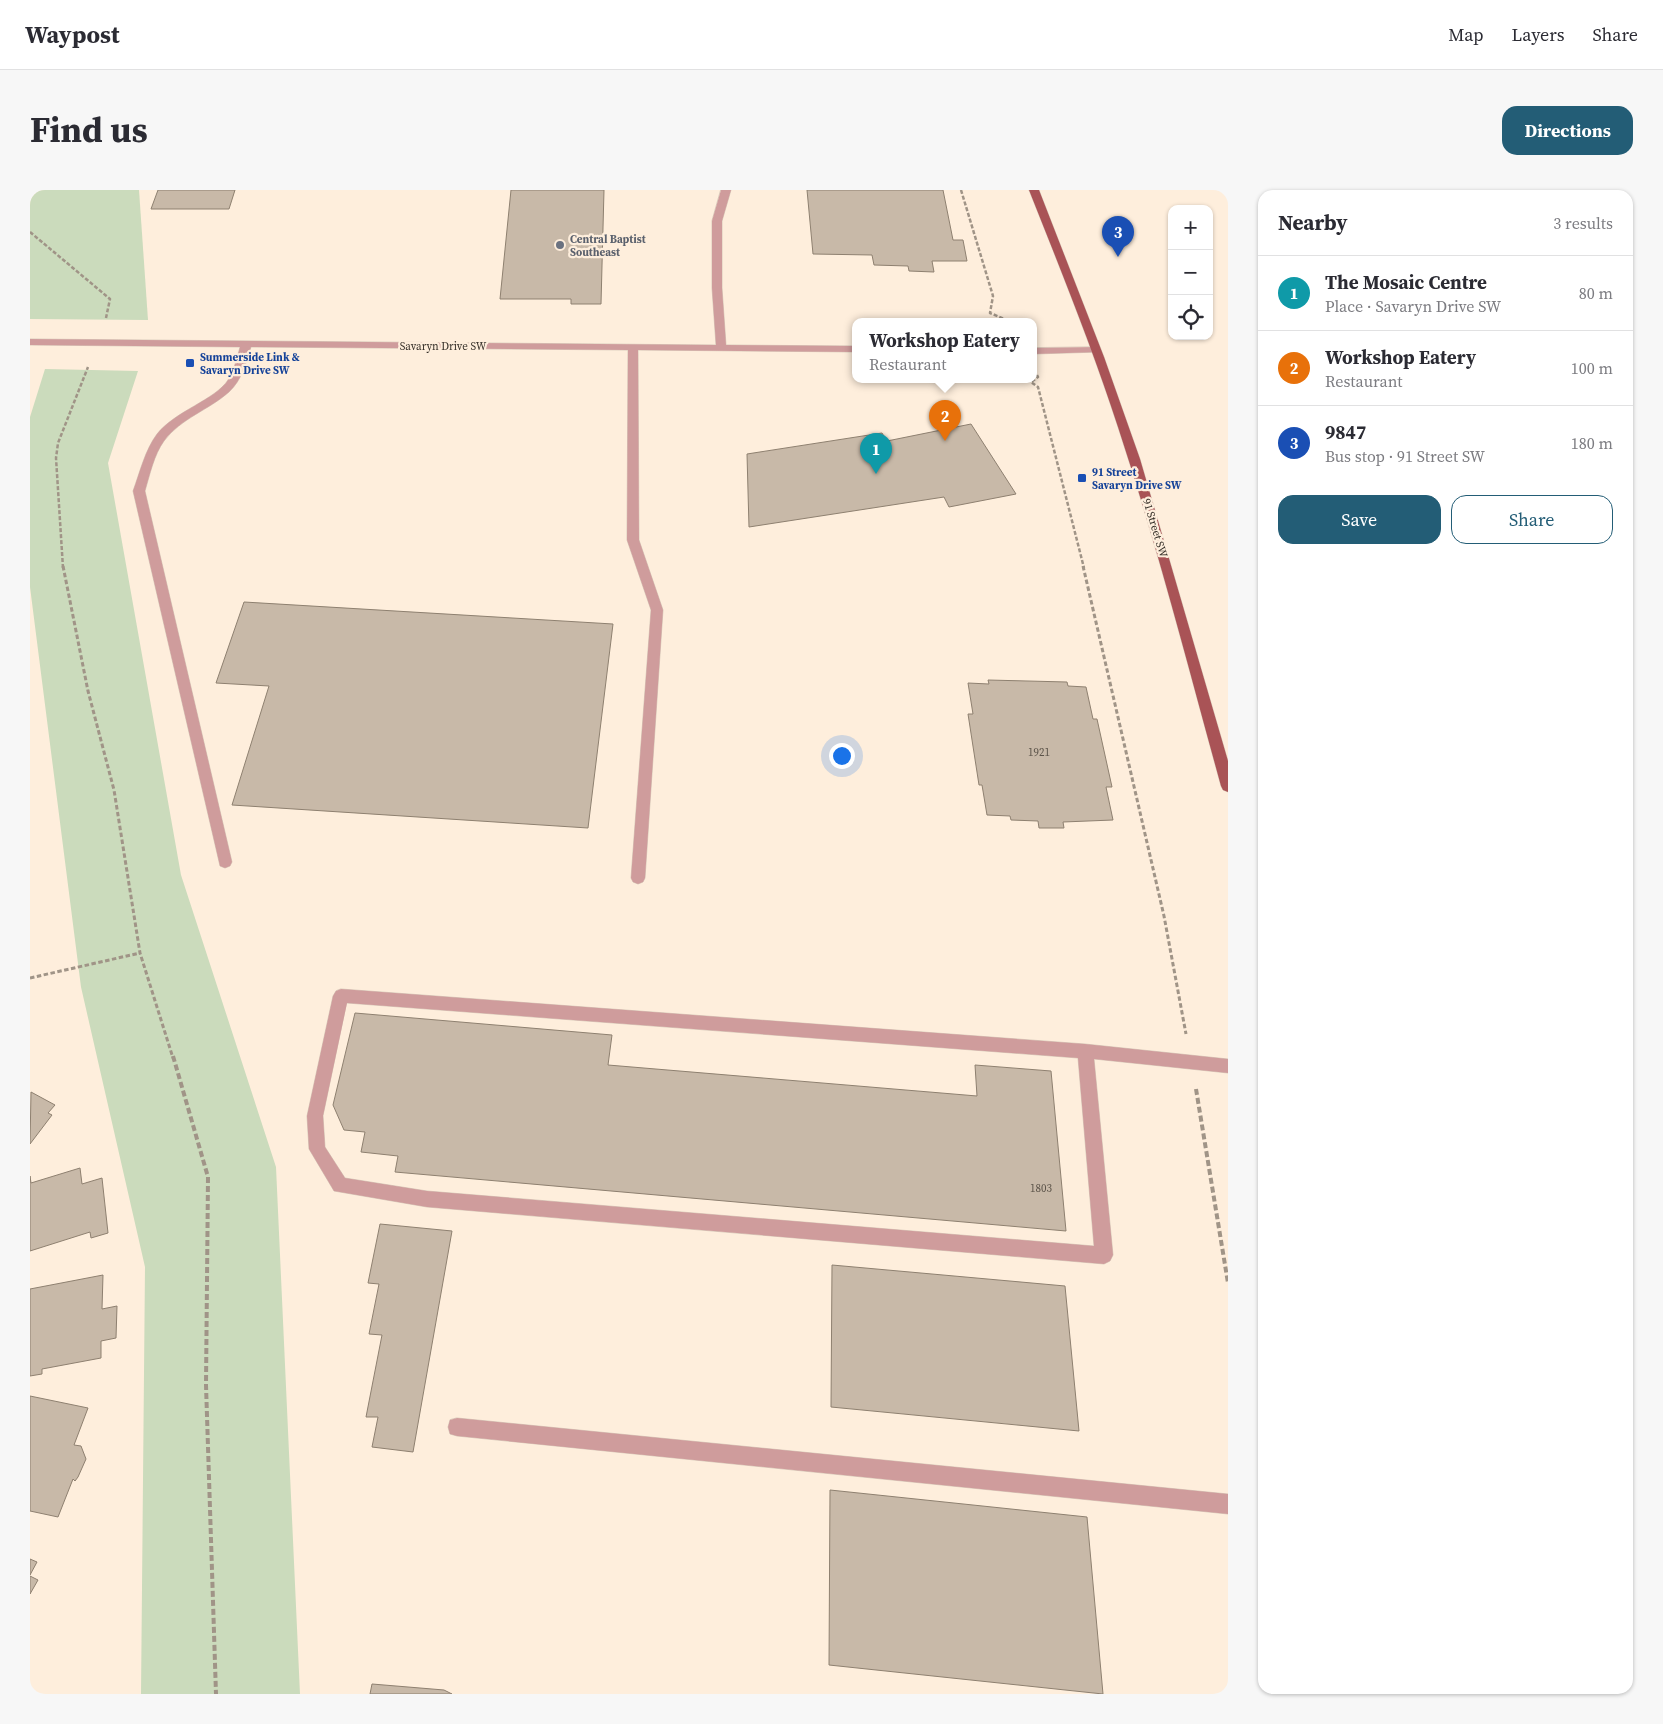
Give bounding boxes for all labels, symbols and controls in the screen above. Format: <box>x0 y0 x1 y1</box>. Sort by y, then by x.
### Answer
text: Waypost <box>25 18 120 51</box>
text: Map <box>1448 22 1483 47</box>
text: Layers <box>1511 22 1564 47</box>
text: Share <box>1592 22 1638 47</box>
text: Find us <box>30 106 148 154</box>
button: Directions <box>1502 106 1633 155</box>
map controls <box>1168 205 1213 340</box>
button: + <box>1168 205 1213 250</box>
text: Nearby <box>1278 208 1348 237</box>
text: 3 results <box>1553 212 1613 234</box>
pin: 3 <box>1102 216 1134 257</box>
place label: Central Baptist Southeast <box>570 232 647 260</box>
marker: Central Baptist Southeast <box>554 239 566 251</box>
button: − <box>1168 250 1213 295</box>
text: The Mosaic Centre <box>1325 269 1487 295</box>
text: 1 <box>1290 282 1298 304</box>
text: 80 m <box>1579 282 1613 304</box>
button: locate <box>1168 295 1213 340</box>
text: Place · Savaryn Drive SW <box>1325 295 1501 317</box>
popup <box>852 318 1037 383</box>
text: Workshop Eatery <box>869 327 1020 353</box>
street label: Savaryn Drive SW <box>400 339 487 354</box>
text: Workshop Eatery <box>1325 344 1476 370</box>
place label: Summerside Link & Savaryn Drive SW <box>200 350 300 378</box>
text: Restaurant <box>869 353 946 375</box>
marker: Summerside Link & Savaryn Drive SW <box>184 357 196 369</box>
text: 2 <box>1290 357 1298 379</box>
text: 100 m <box>1571 357 1613 379</box>
text: Restaurant <box>1325 370 1403 392</box>
pin: 2 <box>929 400 961 441</box>
text: 9847 <box>1325 419 1366 445</box>
text: 3 <box>1290 432 1298 454</box>
text: 180 m <box>1571 432 1613 454</box>
pin: 1 <box>860 433 892 474</box>
text: Bus stop · 91 Street SW <box>1325 445 1485 467</box>
place label: 91 Street Savaryn Drive SW <box>1092 465 1182 493</box>
marker: 91 Street Savaryn Drive SW <box>1076 472 1088 484</box>
button: Save <box>1278 495 1441 544</box>
button: Share <box>1451 495 1613 544</box>
street label: 91 Street SW <box>1139 497 1171 559</box>
your location <box>829 743 855 769</box>
house number: 1921 <box>1028 745 1050 760</box>
house number: 1803 <box>1030 1181 1052 1196</box>

